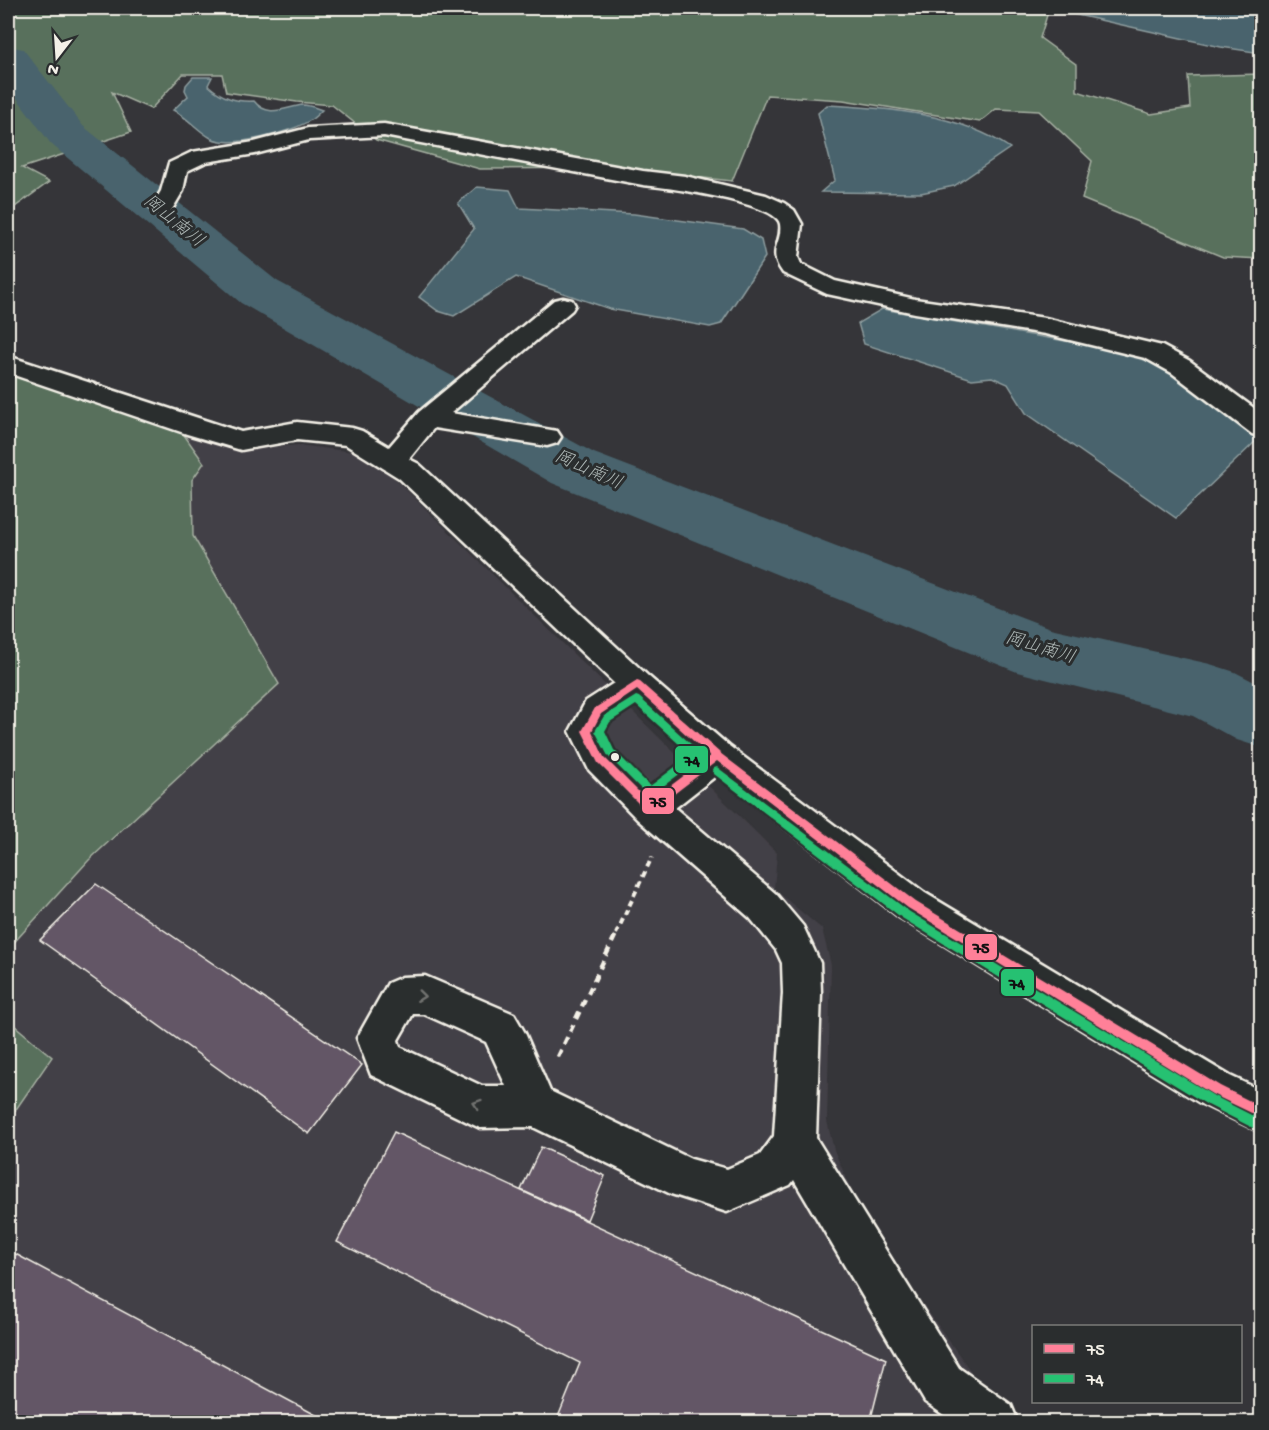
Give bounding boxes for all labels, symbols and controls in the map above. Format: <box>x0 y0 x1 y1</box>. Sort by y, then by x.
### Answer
north arrow <box>27 27 87 87</box>
text: N <box>45 57 61 79</box>
water label: 岡山南川 <box>138 190 208 253</box>
water label: 岡山南川 <box>551 446 626 495</box>
water label: 岡山南川 <box>1003 627 1078 670</box>
line badge: 74 <box>674 745 709 774</box>
unlabelled marker <box>609 751 621 763</box>
text: 74 <box>683 754 700 773</box>
line badge: 75 <box>641 787 675 815</box>
text: 75 <box>649 795 667 814</box>
line badge: 75 <box>964 933 998 961</box>
text: 75 <box>972 941 990 960</box>
line badge: 74 <box>1000 968 1035 997</box>
text: 74 <box>1008 977 1025 996</box>
one-way arrow <box>417 990 426 1002</box>
one-way arrow <box>472 1098 483 1111</box>
legend <box>1032 1325 1242 1403</box>
text: 75 <box>1085 1341 1105 1362</box>
text: 74 <box>1085 1371 1104 1392</box>

